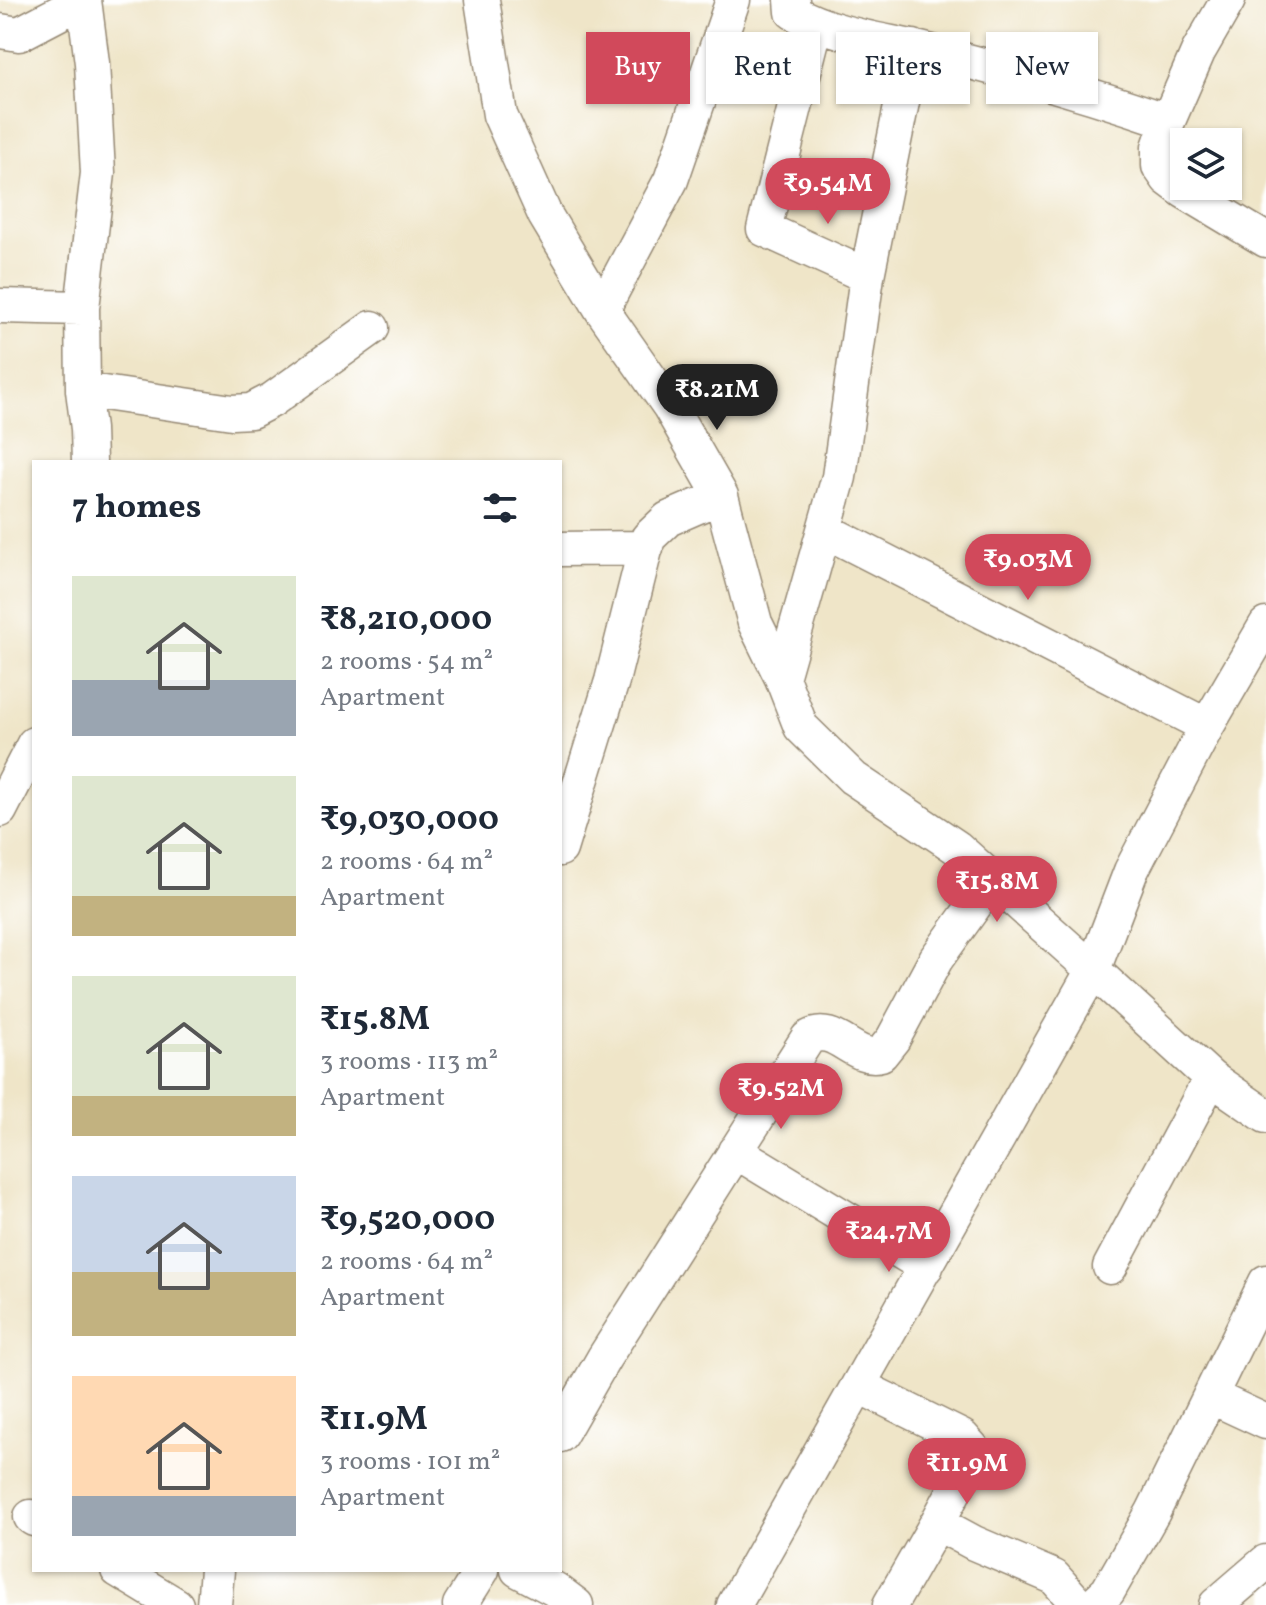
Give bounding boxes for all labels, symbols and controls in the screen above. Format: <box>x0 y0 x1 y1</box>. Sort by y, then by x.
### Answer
chip: Buy <box>586 32 690 104</box>
chip: Rent <box>706 32 820 104</box>
chip: Filters <box>836 32 970 104</box>
chip: New <box>986 32 1098 104</box>
map controls <box>1170 128 1242 200</box>
button: layers <box>1170 128 1242 200</box>
pin: ₹9.54M <box>763 158 893 226</box>
text: ₹9.54M <box>783 166 873 202</box>
pin: ₹8.21M <box>652 364 782 432</box>
text: ₹8.21M <box>675 372 759 408</box>
text: 7 homes <box>72 485 201 532</box>
icon: filters <box>478 486 522 530</box>
pin: ₹9.03M <box>963 534 1093 602</box>
text: ₹9.03M <box>983 542 1073 578</box>
text: ₹8,210,000 <box>320 597 492 644</box>
icon: home <box>136 608 232 704</box>
text: 2 rooms · 54 m² <box>320 644 493 680</box>
text: Apartment <box>320 680 445 716</box>
text: ₹9,030,000 <box>320 797 499 844</box>
icon: home <box>136 808 232 904</box>
text: 2 rooms · 64 m² <box>320 844 493 880</box>
pin: ₹15.8M <box>932 856 1062 924</box>
text: ₹15.8M <box>955 864 1039 900</box>
text: Apartment <box>320 880 445 916</box>
text: ₹15.8M <box>320 997 430 1044</box>
icon: home <box>136 1008 232 1104</box>
text: 3 rooms · 113 m² <box>320 1044 498 1080</box>
pin: ₹9.52M <box>716 1063 846 1131</box>
text: ₹9.52M <box>737 1071 825 1107</box>
text: Apartment <box>320 1080 445 1116</box>
text: ₹9,520,000 <box>320 1197 495 1244</box>
pin: ₹24.7M <box>824 1206 954 1274</box>
icon: home <box>136 1208 232 1304</box>
text: ₹24.7M <box>845 1214 933 1250</box>
text: 2 rooms · 64 m² <box>320 1244 493 1280</box>
text: Apartment <box>320 1280 445 1316</box>
text: ₹11.9M <box>320 1397 427 1444</box>
icon: home <box>136 1408 232 1504</box>
pin: ₹11.9M <box>902 1438 1032 1506</box>
text: 3 rooms · 101 m² <box>320 1444 500 1480</box>
text: ₹11.9M <box>926 1446 1008 1482</box>
text: Apartment <box>320 1480 445 1516</box>

